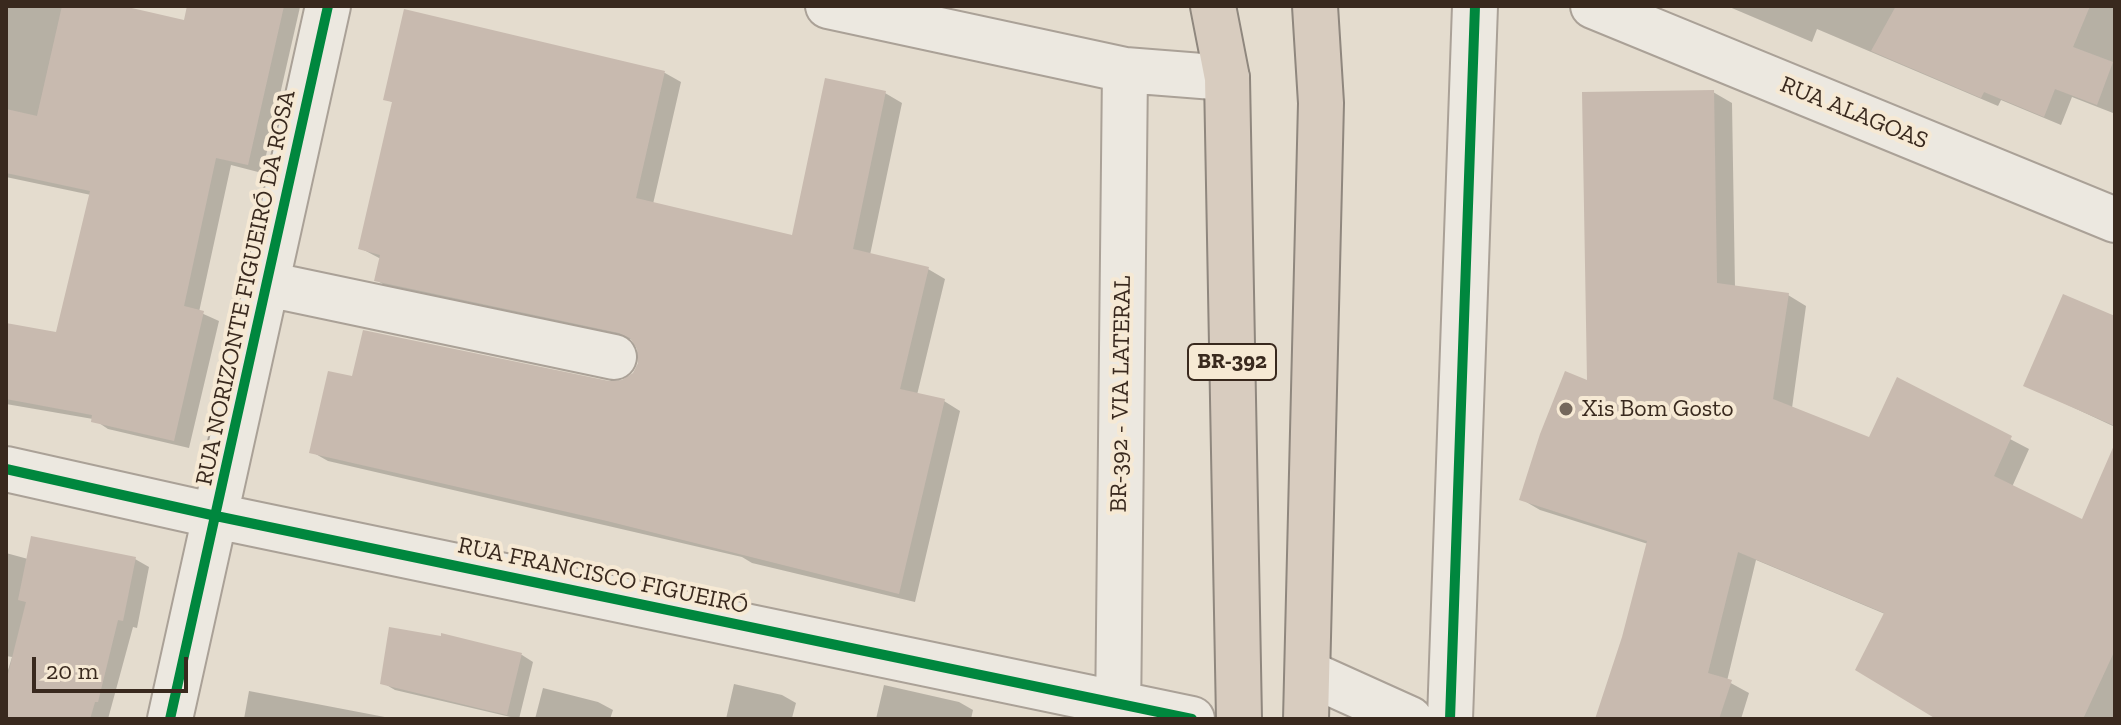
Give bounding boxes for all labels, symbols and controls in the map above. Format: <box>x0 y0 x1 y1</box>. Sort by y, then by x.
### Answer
street label: RUA ALAGOAS <box>1776 70 1932 156</box>
street label: RUA NORIZONTE FIGUEIRÓ DA ROSA <box>190 88 302 488</box>
street label: BR-392 - VIA LATERAL <box>1105 275 1137 513</box>
road number: BR-392 <box>1188 344 1276 380</box>
place label: Xis Bom Gosto <box>1582 395 1733 423</box>
marker: Xis Bom Gosto <box>1557 400 1575 418</box>
street label: RUA FRANCISCO FIGUEIRÓ <box>455 531 751 621</box>
scale bar <box>36 641 192 691</box>
text: 20 m <box>46 656 98 685</box>

